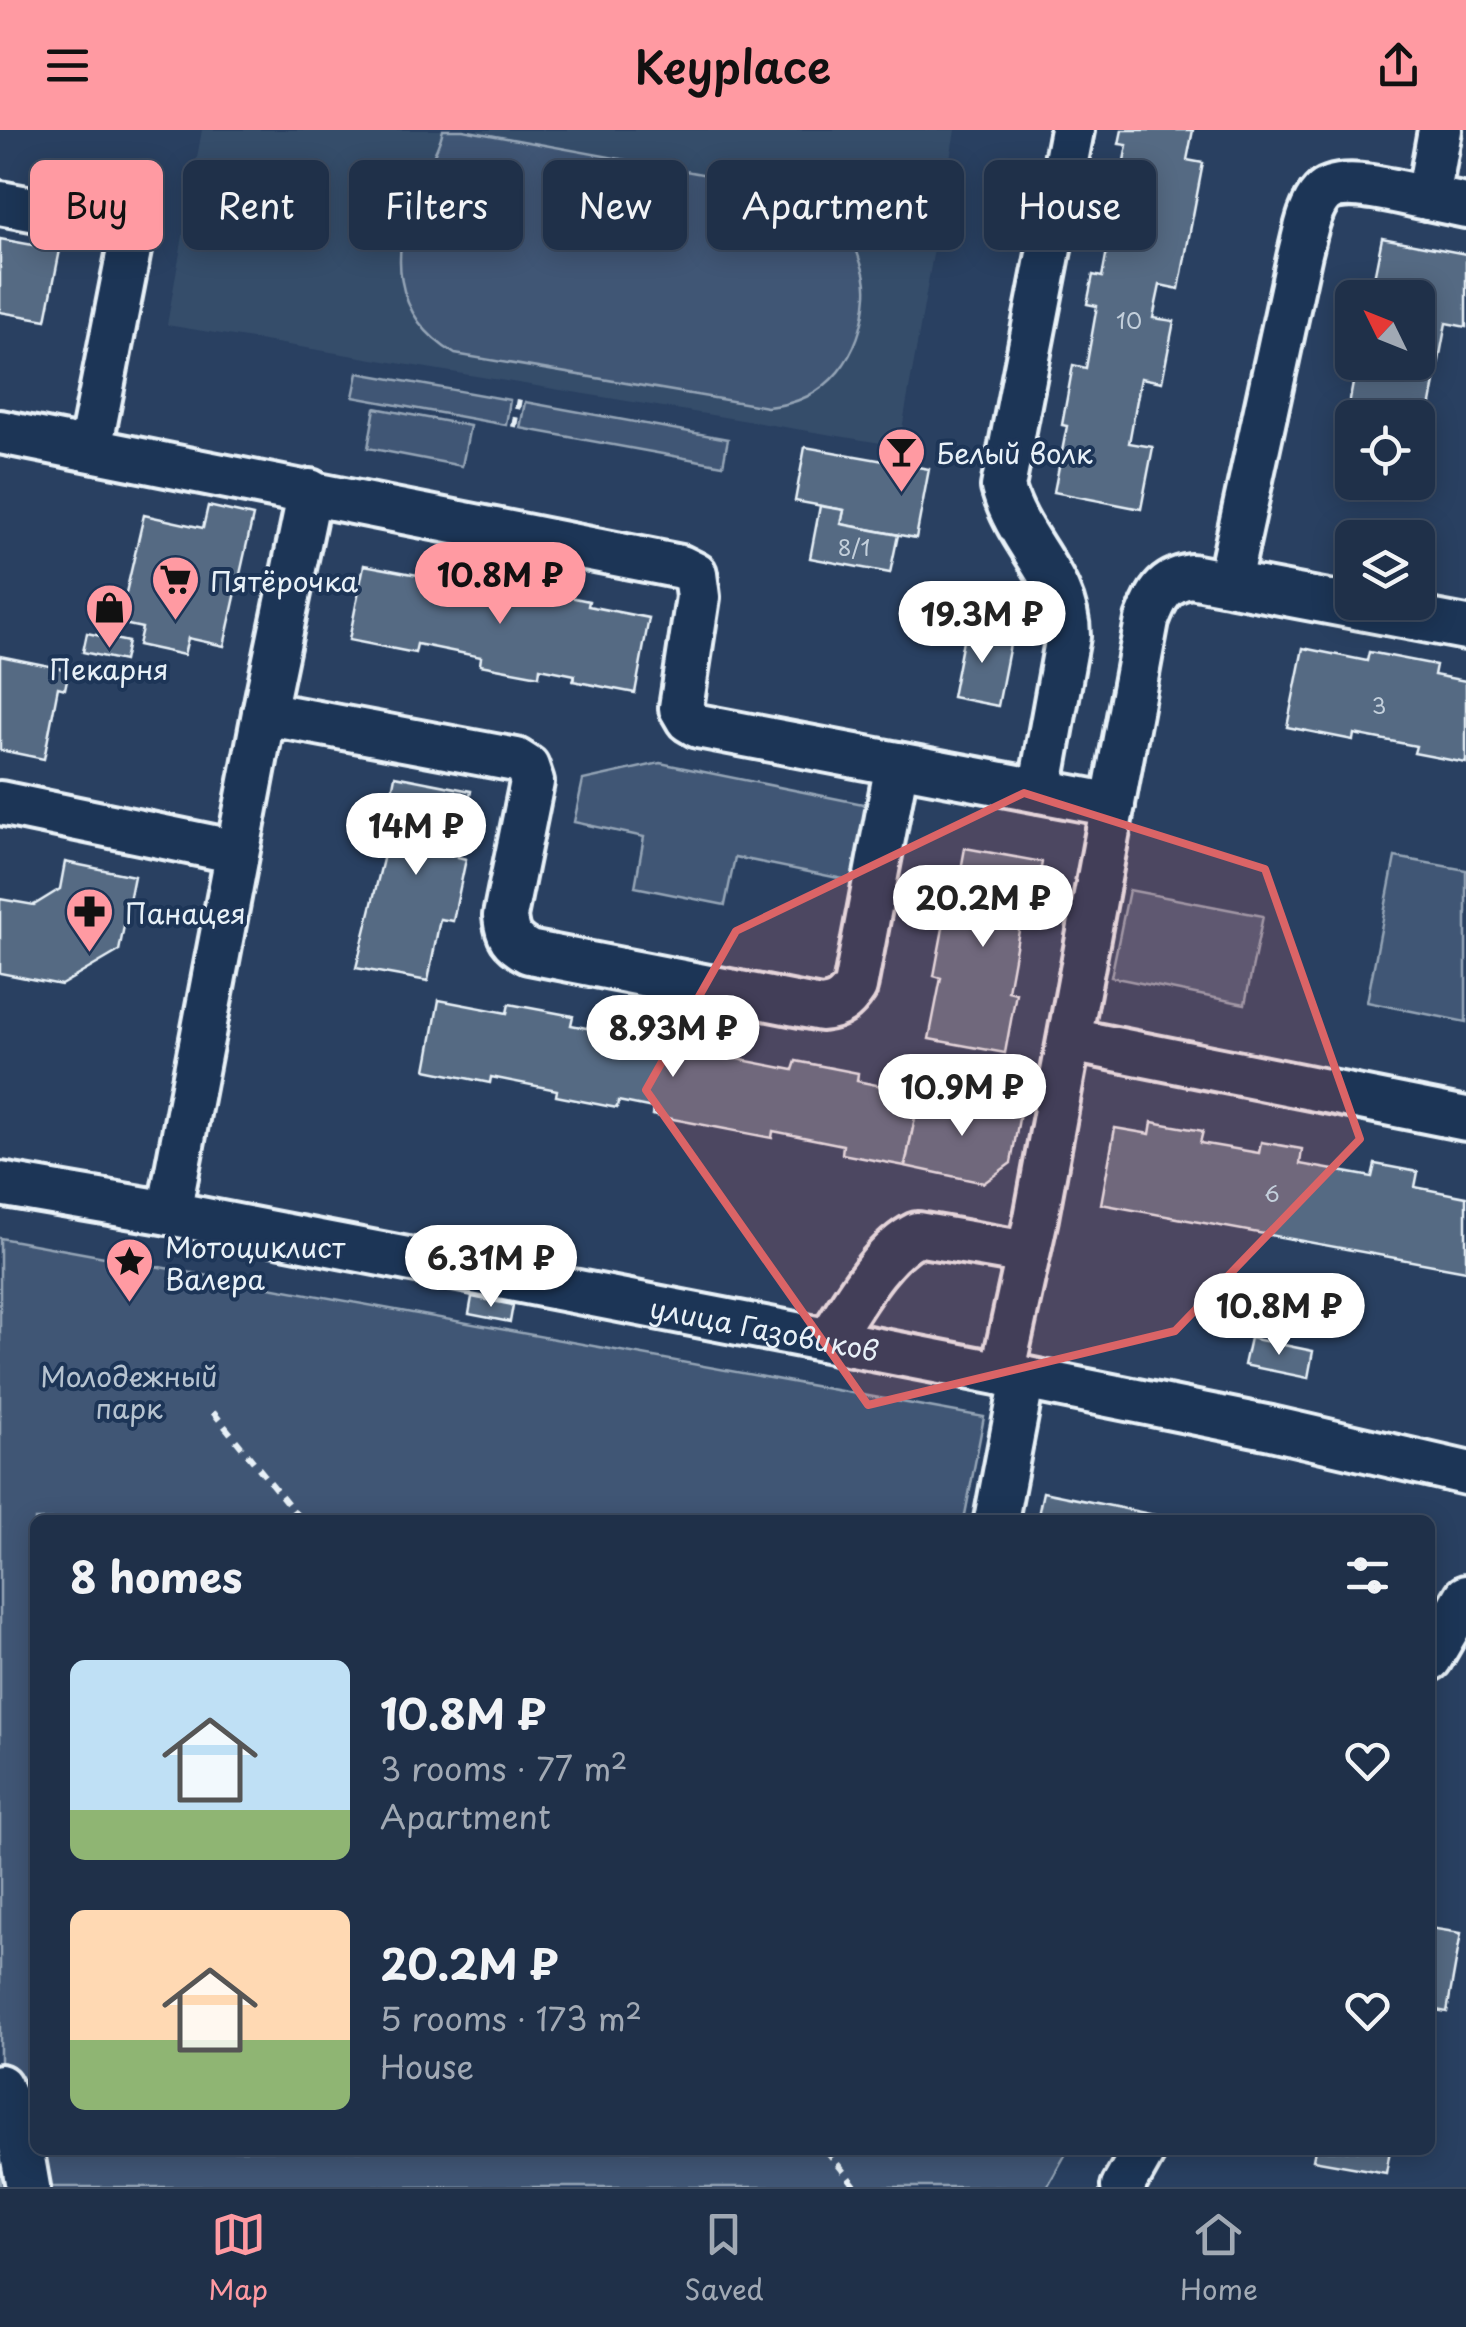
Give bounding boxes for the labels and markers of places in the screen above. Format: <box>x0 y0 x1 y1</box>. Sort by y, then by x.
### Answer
bar icon: Белый волк <box>875 426 927 494</box>
place label: Белый волк <box>936 431 1093 474</box>
pin: 10.8M ₽ <box>408 542 592 627</box>
supermarket icon: Пятёрочка <box>149 554 201 622</box>
place label: Пятёрочка <box>210 559 359 602</box>
pin: 19.3M ₽ <box>890 581 1074 666</box>
shop icon: Пекарня <box>83 582 135 650</box>
place label: Пекарня <box>49 647 169 690</box>
pin: 14M ₽ <box>346 793 486 878</box>
pin: 20.2M ₽ <box>891 865 1075 950</box>
pharmacy icon: Панацея <box>64 886 116 954</box>
place label: Панацея <box>125 891 246 934</box>
pin: 8.93M ₽ <box>581 995 765 1080</box>
pin: 10.9M ₽ <box>870 1054 1054 1139</box>
place label: Мотоциклист Валера <box>165 1225 346 1300</box>
pin: 6.31M ₽ <box>399 1225 583 1310</box>
place icon: Мотоциклист Валера <box>104 1236 156 1304</box>
pin: 10.8M ₽ <box>1187 1273 1371 1358</box>

